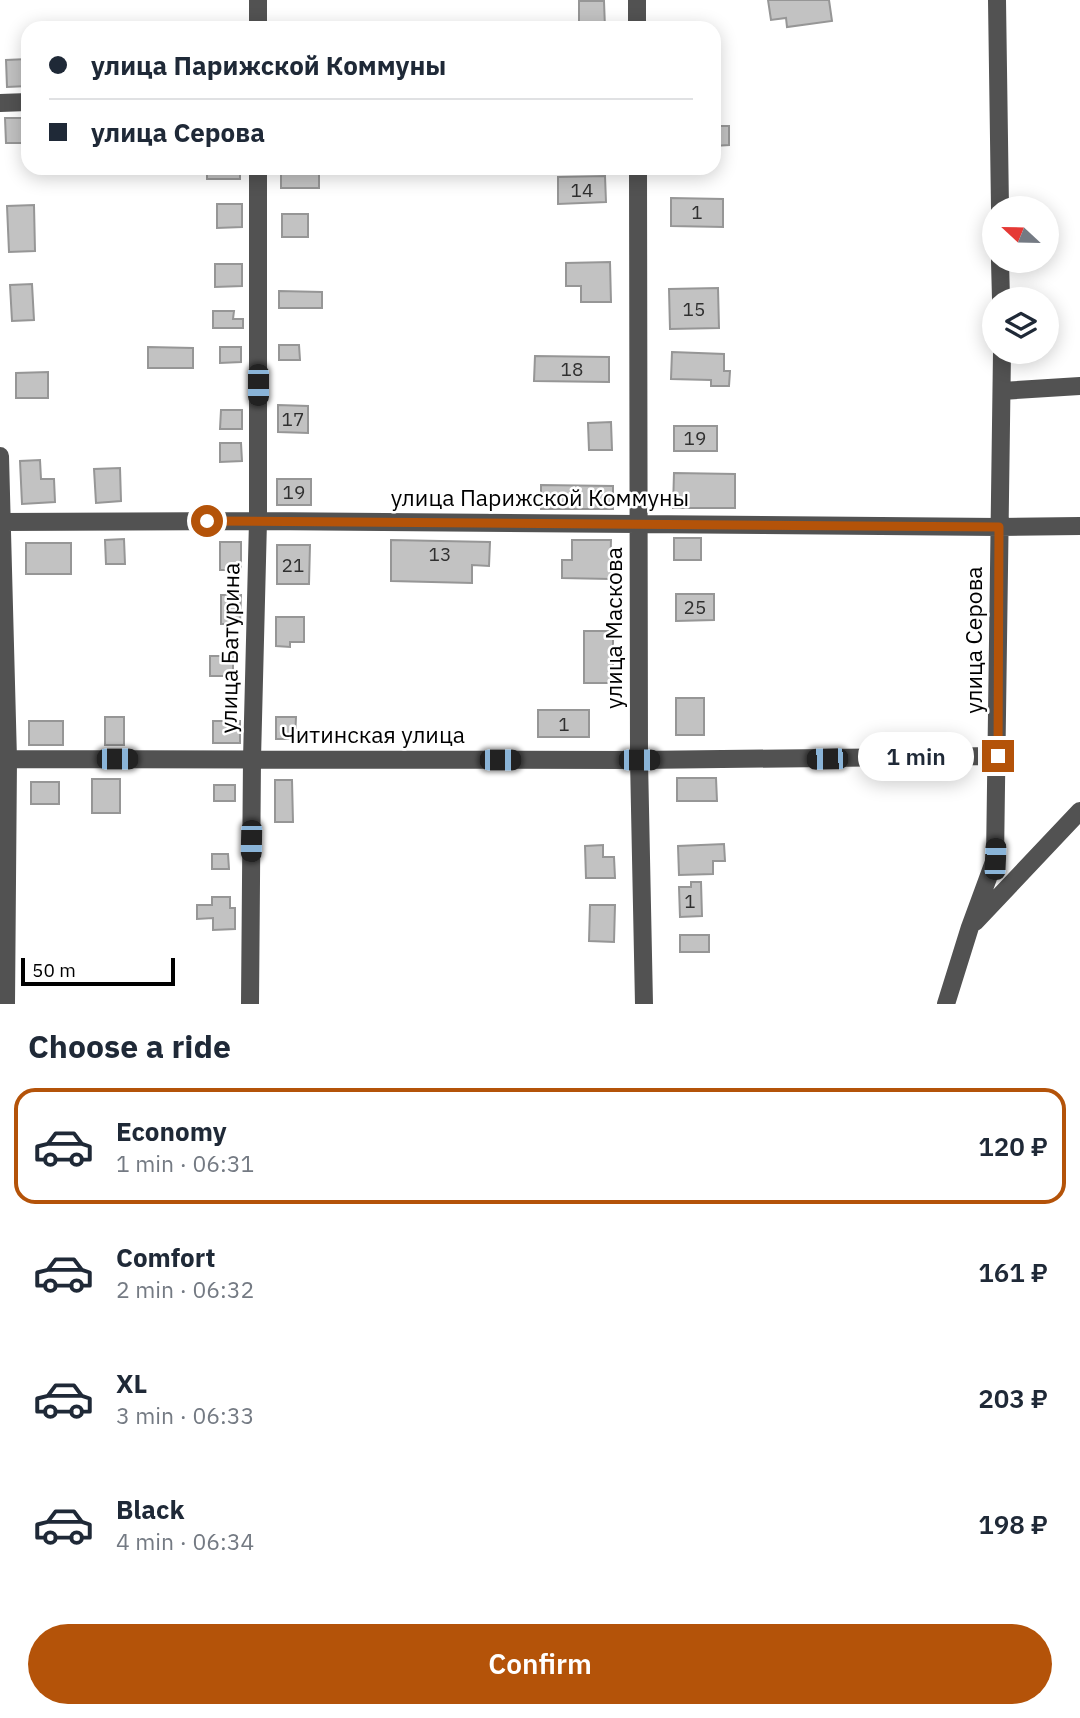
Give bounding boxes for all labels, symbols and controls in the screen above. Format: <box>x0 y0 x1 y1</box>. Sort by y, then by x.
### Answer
text: улица Парижской Коммуны <box>91 48 446 82</box>
text: улица Серова <box>91 115 265 149</box>
house number: 14 <box>571 178 593 202</box>
north arrow <box>982 196 1059 273</box>
map controls <box>982 196 1059 364</box>
house number: 1 <box>691 200 703 224</box>
button: layers <box>982 287 1059 364</box>
house number: 15 <box>683 297 705 321</box>
house number: 18 <box>561 357 583 381</box>
car <box>248 364 269 406</box>
house number: 17 <box>282 407 304 431</box>
house number: 19 <box>684 426 706 450</box>
house number: 19 <box>283 480 305 504</box>
street label: улица Парижской Коммуны <box>391 482 689 512</box>
route start <box>191 505 223 537</box>
house number: 13 <box>429 542 451 566</box>
street label: улица Маскова <box>598 547 628 709</box>
house number: 21 <box>282 553 304 577</box>
street label: улица Батурина <box>213 562 245 734</box>
street label: улица Серова <box>958 566 988 714</box>
house number: 25 <box>684 595 706 619</box>
house number: 1 <box>558 712 570 736</box>
street label: Читинская улица <box>281 719 465 749</box>
callout: 1 min <box>858 732 974 780</box>
route end <box>982 740 1014 772</box>
text: 1 min <box>886 741 946 771</box>
car <box>806 748 849 770</box>
car <box>97 749 139 770</box>
car <box>480 750 522 771</box>
car <box>619 750 661 771</box>
car <box>241 820 262 862</box>
car <box>984 838 1007 880</box>
house number: 1 <box>684 889 696 913</box>
scale bar <box>21 955 175 987</box>
text: 50 m <box>32 958 76 982</box>
text: Choose a ride <box>28 1025 231 1067</box>
text: Economy <box>116 1114 227 1148</box>
icon: car <box>32 1115 95 1178</box>
text: 120 ₽ <box>978 1129 1048 1163</box>
text: 1 min · 06:31 <box>116 1148 254 1178</box>
text: Comfort <box>116 1240 215 1274</box>
icon: car <box>32 1241 95 1304</box>
text: 161 ₽ <box>978 1255 1048 1289</box>
text: 2 min · 06:32 <box>116 1274 254 1304</box>
text: XL <box>116 1366 147 1400</box>
icon: car <box>32 1367 95 1430</box>
text: 203 ₽ <box>978 1381 1048 1415</box>
text: 3 min · 06:33 <box>116 1400 254 1430</box>
text: Black <box>116 1492 184 1526</box>
icon: car <box>32 1493 95 1556</box>
text: 198 ₽ <box>978 1507 1048 1541</box>
text: 4 min · 06:34 <box>116 1526 254 1556</box>
button: Confirm <box>28 1624 1052 1704</box>

